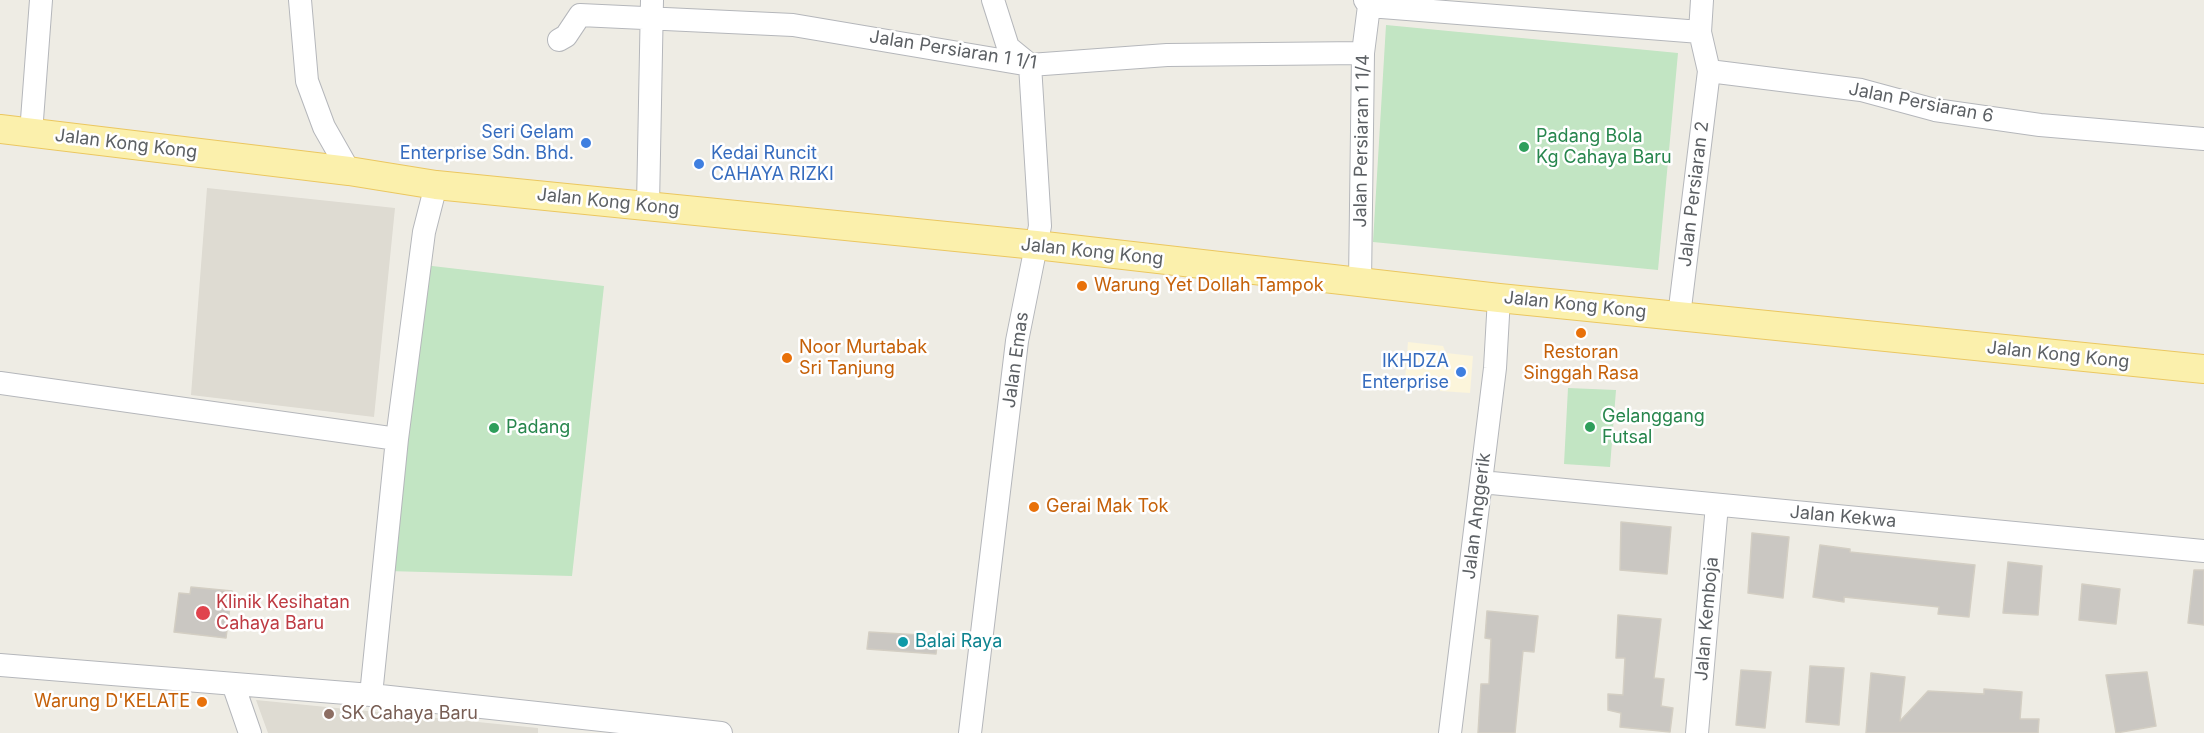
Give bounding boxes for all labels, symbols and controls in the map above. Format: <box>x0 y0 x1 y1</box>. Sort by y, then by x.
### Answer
street label: Jalan Persiaran 1 1/1 <box>868 26 1038 74</box>
street label: Jalan Persiaran 1 1/4 <box>1350 54 1374 228</box>
street label: Jalan Persiaran 6 <box>1847 78 1995 128</box>
street label: Jalan Persiaran 2 <box>1674 120 1714 268</box>
place label: Seri Gelam Enterprise Sdn. Bhd. <box>400 122 574 164</box>
street label: Jalan Kong Kong <box>54 125 198 163</box>
place label: Padang Bola Kg Cahaya Baru <box>1536 126 1672 168</box>
marker: Seri Gelam Enterprise Sdn. Bhd. <box>579 136 593 150</box>
marker: Padang Bola Kg Cahaya Baru <box>1517 140 1531 154</box>
place label: Kedai Runcit CAHAYA RIZKI <box>711 143 834 186</box>
marker: Kedai Runcit CAHAYA RIZKI <box>692 157 706 171</box>
street label: Jalan Kong Kong <box>536 184 680 220</box>
street label: Jalan Kong Kong <box>1020 234 1164 270</box>
place label: Warung Yet Dollah Tampok <box>1094 275 1324 297</box>
marker: Warung Yet Dollah Tampok <box>1075 279 1089 293</box>
street label: Jalan Kong Kong <box>1503 287 1647 323</box>
street label: Jalan Emas <box>999 311 1033 409</box>
marker: Restoran Singgah Rasa <box>1574 326 1588 340</box>
place label: Noor Murtabak Sri Tanjung <box>799 337 927 380</box>
street label: Jalan Kong Kong <box>1986 337 2130 373</box>
place label: Restoran Singgah Rasa <box>1523 342 1639 385</box>
marker: Noor Murtabak Sri Tanjung <box>780 351 794 365</box>
place label: IKHDZA Enterprise <box>1362 351 1449 394</box>
marker: IKHDZA Enterprise <box>1454 365 1468 379</box>
place label: Gelanggang Futsal <box>1602 406 1705 448</box>
place label: Padang <box>506 417 570 439</box>
marker: Gelanggang Futsal <box>1583 420 1597 434</box>
marker: Padang <box>487 421 501 435</box>
street label: Jalan Anggerik <box>1459 451 1495 581</box>
place label: Gerai Mak Tok <box>1046 496 1168 518</box>
marker: Gerai Mak Tok <box>1027 500 1041 514</box>
street label: Jalan Kekwa <box>1789 502 1897 532</box>
street label: Jalan Kemboja <box>1691 556 1723 682</box>
place label: Klinik Kesihatan Cahaya Baru <box>216 592 350 634</box>
marker: Klinik Kesihatan Cahaya Baru <box>194 604 212 622</box>
place label: Balai Raya <box>915 631 1002 653</box>
marker: Balai Raya <box>896 635 910 649</box>
place label: Warung D'KELATE <box>34 691 190 713</box>
marker: Warung D'KELATE <box>195 695 209 709</box>
place label: SK Cahaya Baru <box>341 703 478 725</box>
marker: SK Cahaya Baru <box>322 707 336 721</box>

